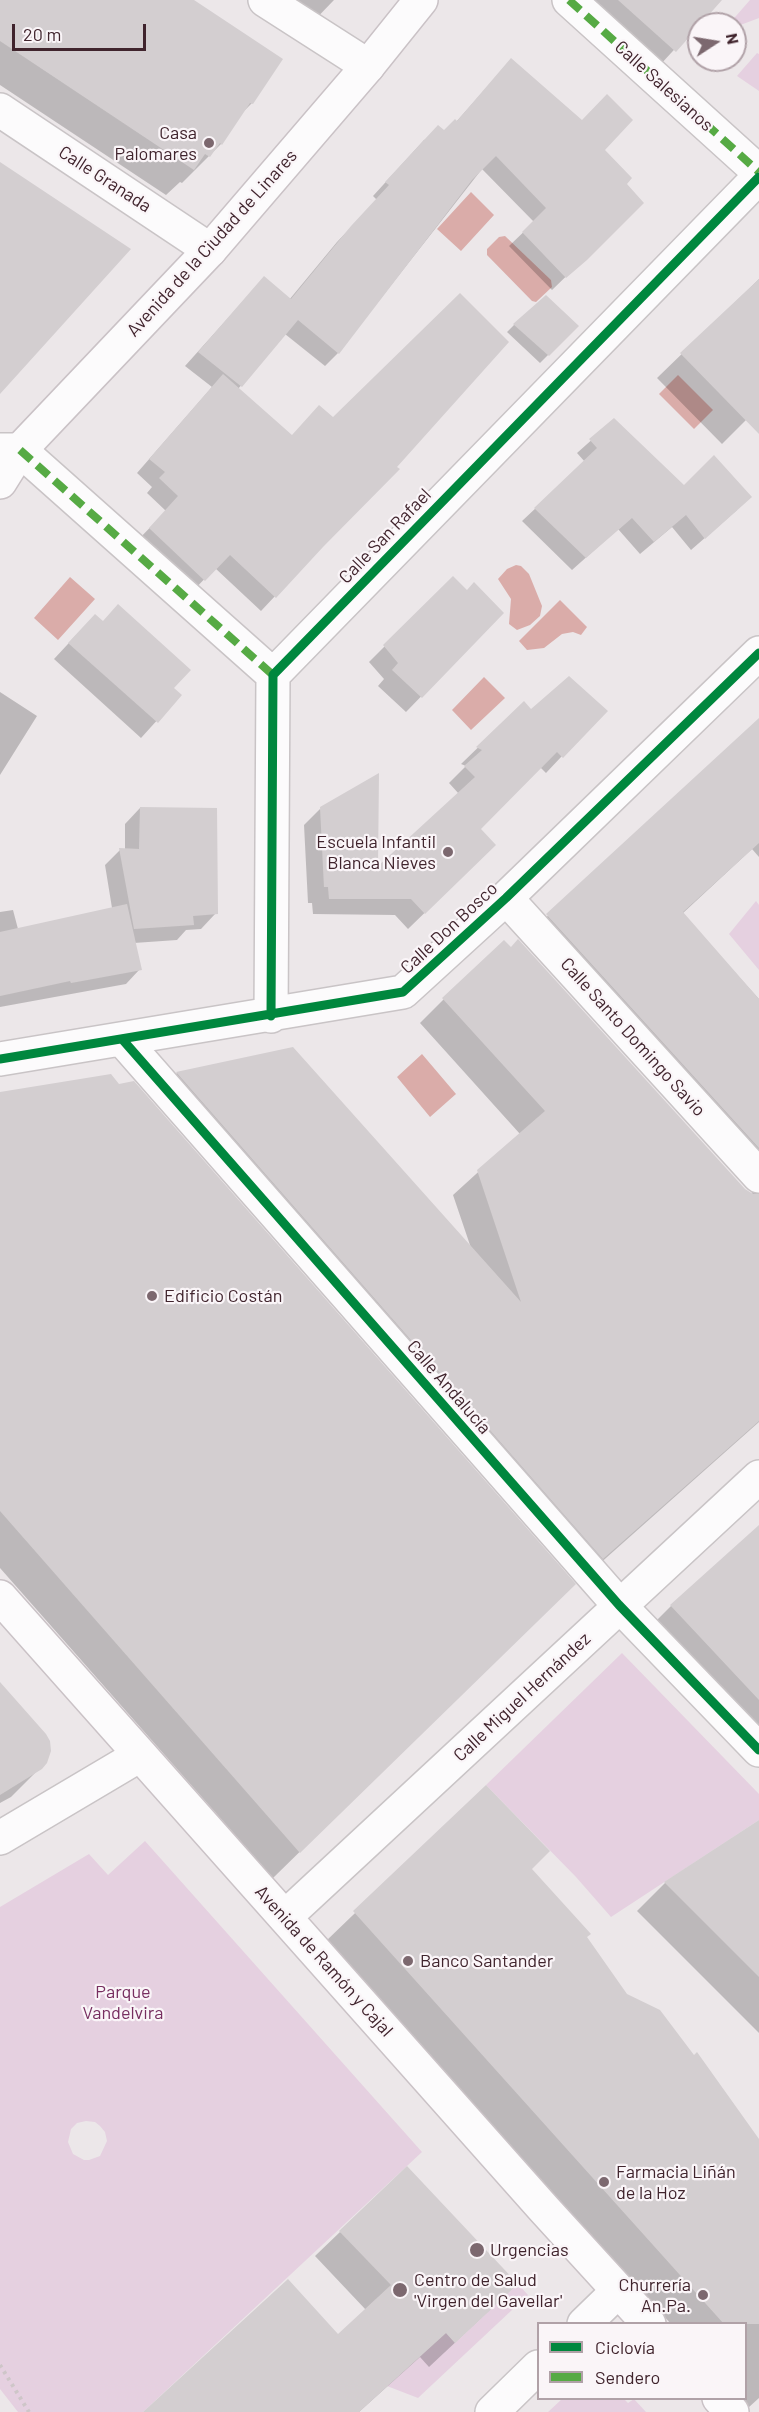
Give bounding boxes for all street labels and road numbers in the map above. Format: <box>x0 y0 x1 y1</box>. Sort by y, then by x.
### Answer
street label: Calle Salesianos <box>610 36 718 136</box>
street label: Calle Granada <box>55 141 155 217</box>
street label: Avenida de la Ciudad de Linares <box>122 145 302 341</box>
street label: Calle San Rafael <box>334 484 436 588</box>
street label: Calle Don Bosco <box>396 878 502 978</box>
street label: Calle Santo Domingo Savio <box>556 953 710 1121</box>
street label: Calle Andalucía <box>402 1336 496 1438</box>
street label: Calle Miguel Hernández <box>449 1628 595 1766</box>
street label: Avenida de Ramón y Cajal <box>250 1881 398 2041</box>

